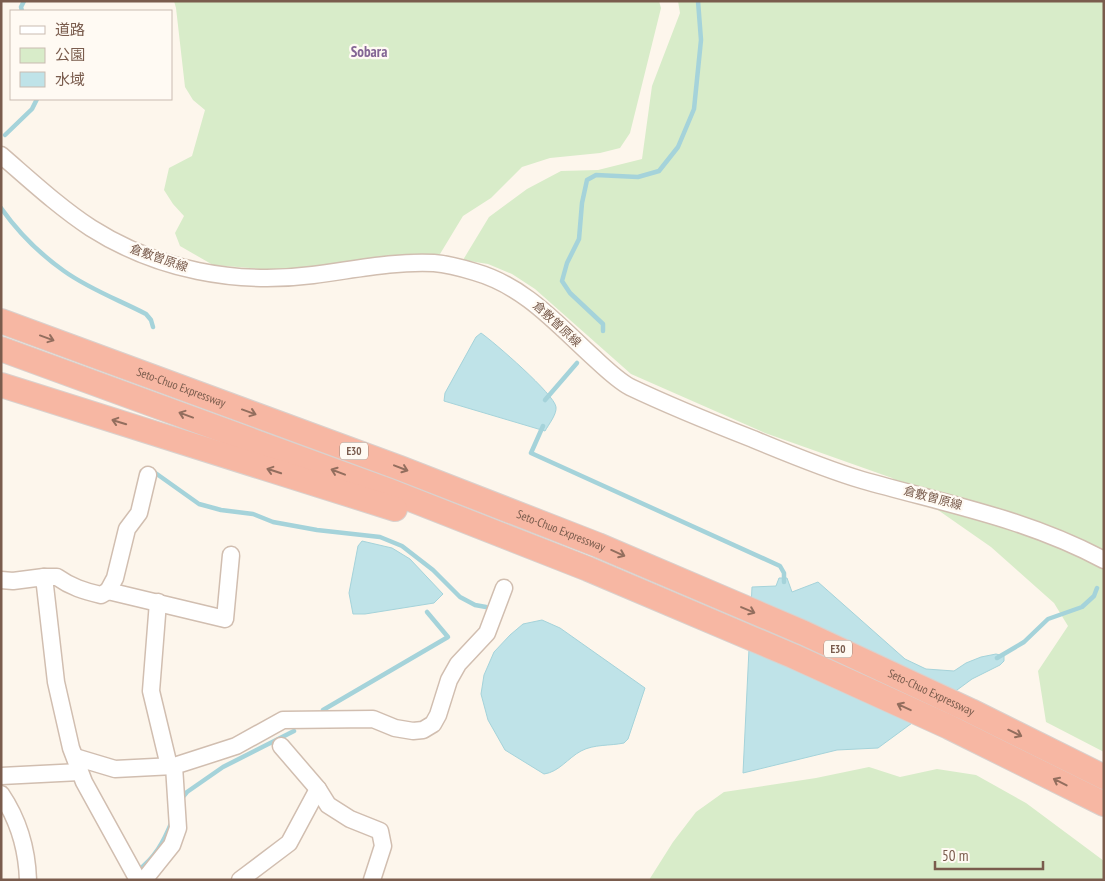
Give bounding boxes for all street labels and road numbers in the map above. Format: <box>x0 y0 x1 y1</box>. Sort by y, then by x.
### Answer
street label: 倉敷曽原線 <box>128 241 190 274</box>
street label: 倉敷曽原線 <box>530 298 584 350</box>
street label: Seto-Chuo Expressway <box>135 364 228 410</box>
road number: E30 <box>340 442 368 460</box>
street label: 倉敷曽原線 <box>902 483 964 513</box>
street label: Seto-Chuo Expressway <box>515 506 608 554</box>
road number: E30 <box>824 641 852 658</box>
street label: Seto-Chuo Expressway <box>886 665 978 719</box>

